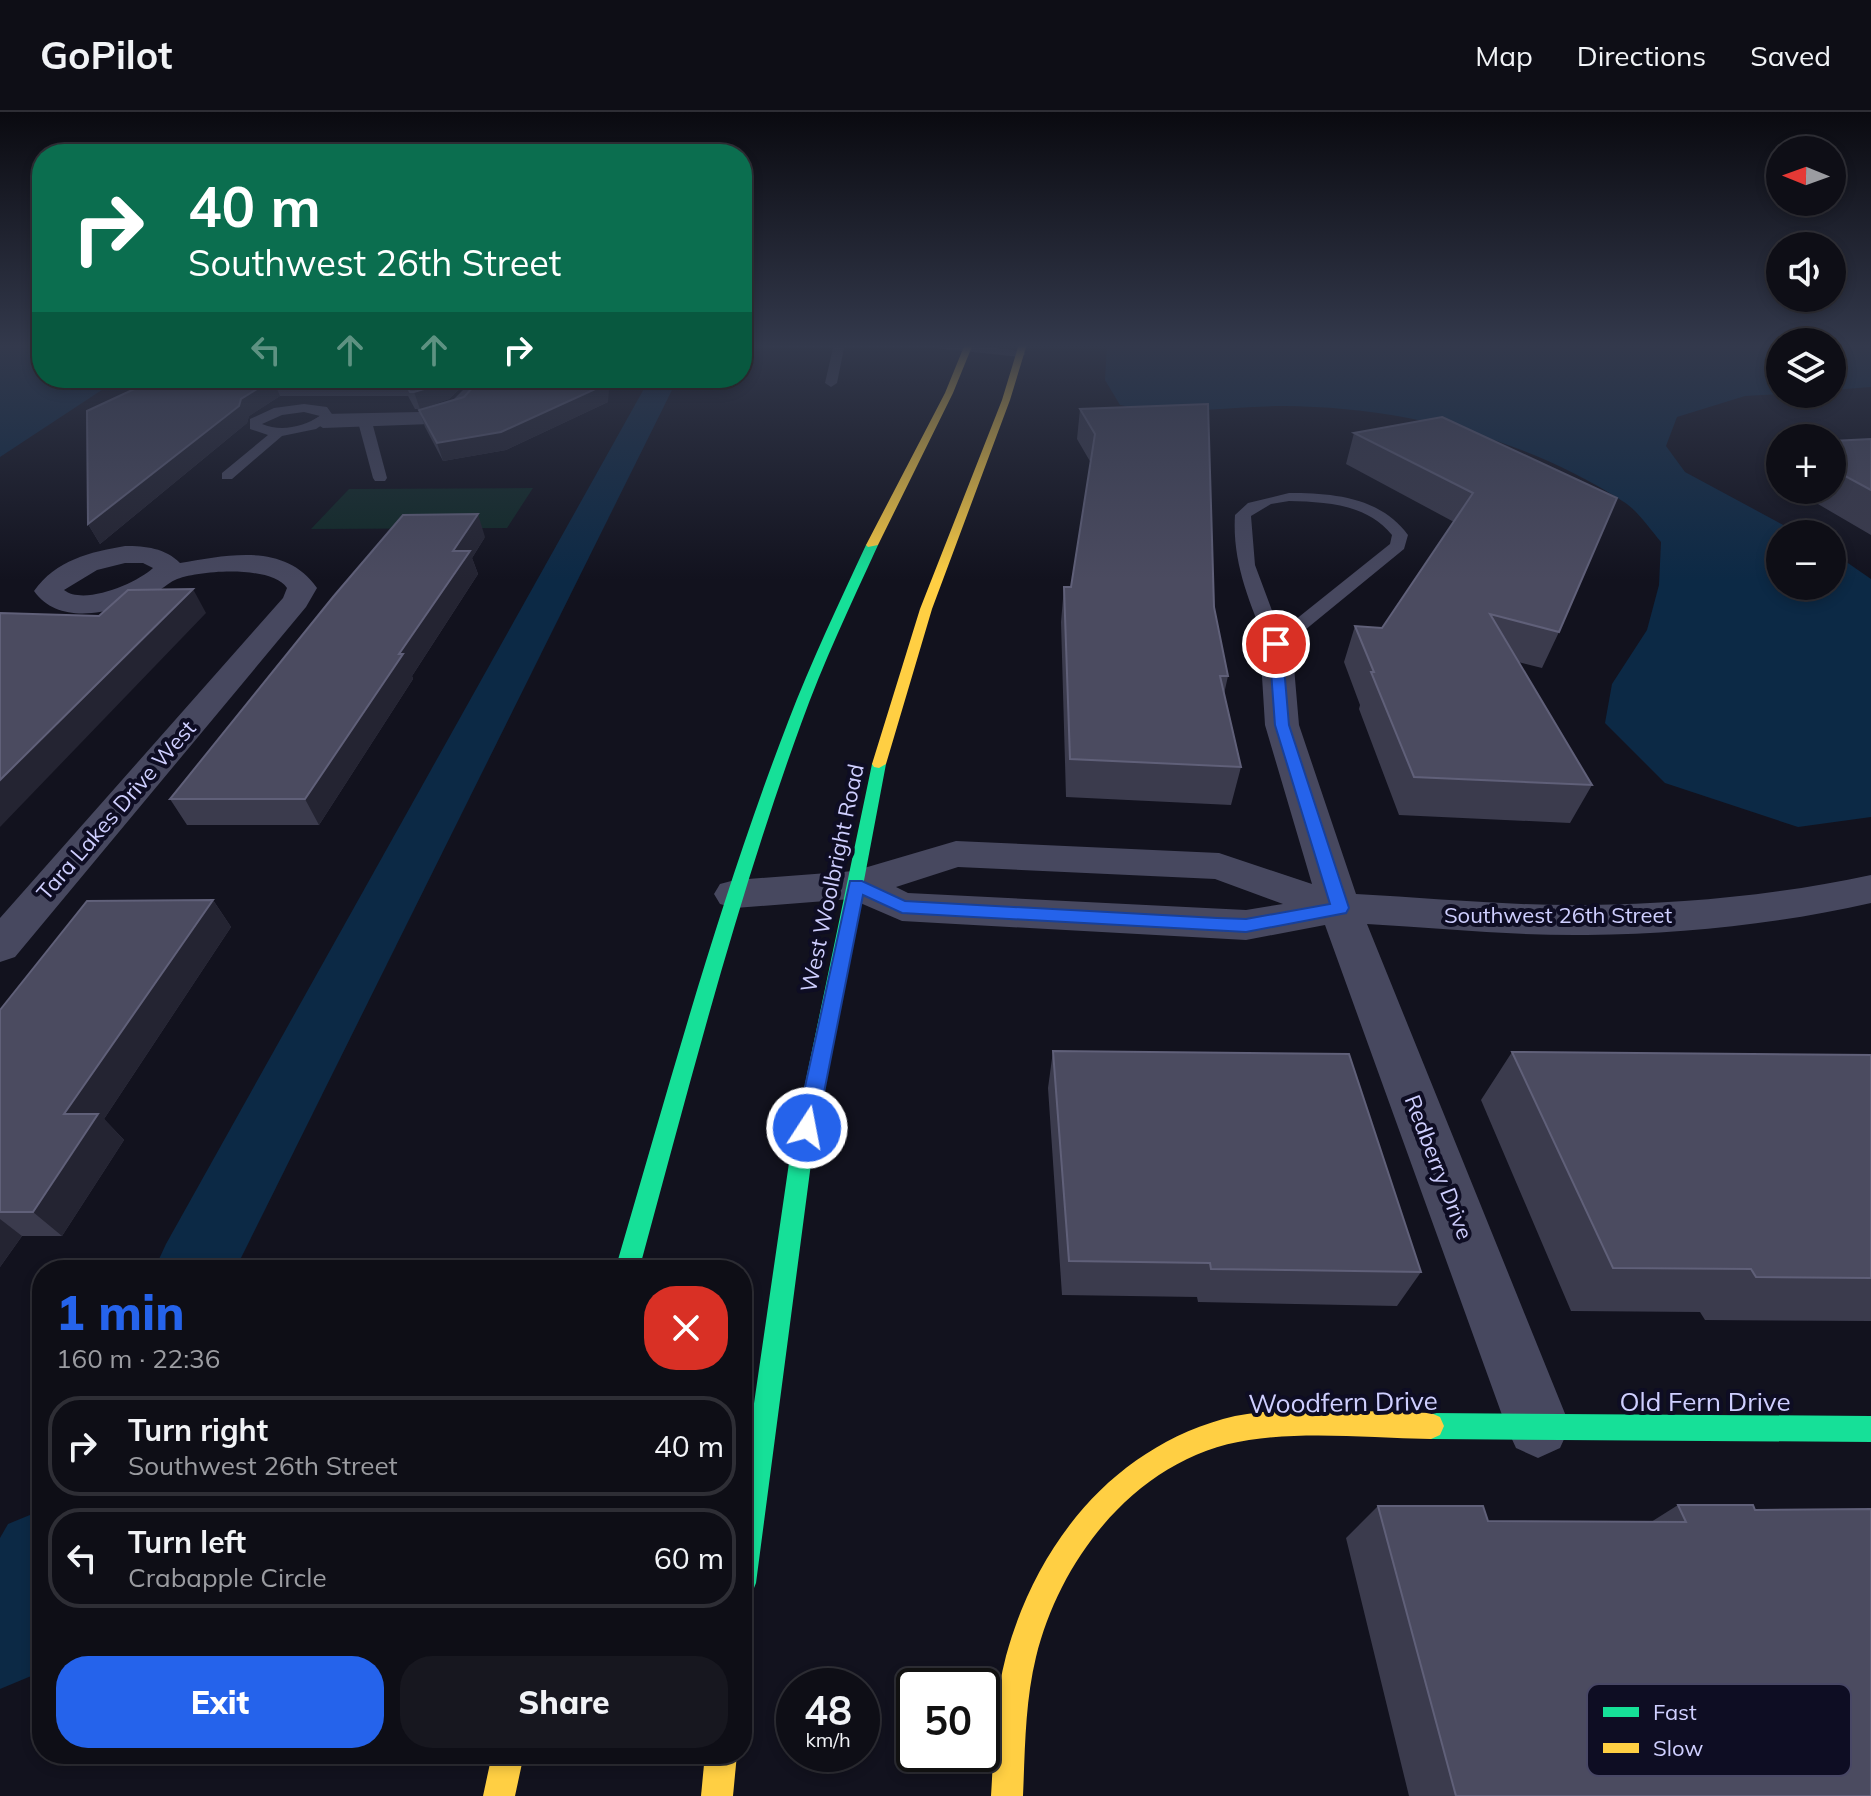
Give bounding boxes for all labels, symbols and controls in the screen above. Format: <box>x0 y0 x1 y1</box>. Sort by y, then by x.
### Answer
text: GoPilot <box>40 31 172 79</box>
text: Map <box>1475 38 1533 73</box>
text: Directions <box>1577 38 1706 73</box>
text: Saved <box>1750 38 1831 73</box>
north arrow <box>1766 136 1846 216</box>
map controls <box>1766 136 1846 600</box>
text: 40 m <box>188 171 321 241</box>
icon: right <box>56 176 160 280</box>
button: sound <box>1766 232 1846 312</box>
text: Southwest 26th Street <box>188 240 561 285</box>
icon: left <box>244 328 288 372</box>
icon: ahead <box>328 328 372 372</box>
icon: ahead <box>412 328 456 372</box>
icon: right <box>496 328 540 372</box>
button: layers <box>1766 328 1846 408</box>
button: + <box>1766 424 1846 504</box>
button: − <box>1766 520 1846 600</box>
pin <box>1242 610 1310 678</box>
icon: arrive <box>1254 622 1298 666</box>
street label: Tara Lakes Drive West <box>30 714 202 906</box>
street label: West Woolbright Road <box>794 761 870 995</box>
street label: Southwest 26th Street <box>1444 901 1672 929</box>
position arrow <box>765 1086 849 1170</box>
street label: Redberry Drive <box>1399 1091 1479 1243</box>
text: 1 min <box>56 1282 185 1342</box>
button: close <box>644 1286 728 1370</box>
text: 160 m · 22:36 <box>56 1342 220 1375</box>
street label: Woodfern Drive <box>1248 1384 1438 1420</box>
street label: Old Fern Drive <box>1619 1385 1791 1418</box>
text: Turn right <box>128 1411 268 1449</box>
icon: right <box>60 1424 104 1468</box>
text: 40 m <box>654 1427 724 1465</box>
text: Southwest 26th Street <box>128 1449 398 1482</box>
text: Turn left <box>128 1523 246 1561</box>
icon: left <box>60 1536 104 1580</box>
text: 60 m <box>654 1539 724 1577</box>
text: Crabapple Circle <box>128 1561 327 1594</box>
button: Exit <box>56 1656 384 1748</box>
button: Share <box>400 1656 728 1748</box>
speed limit sign: 50 <box>896 1668 1000 1772</box>
legend <box>1587 1684 1851 1776</box>
text: 48 <box>804 1685 852 1735</box>
text: Fast <box>1653 1698 1697 1726</box>
text: km/h <box>805 1727 851 1752</box>
text: Slow <box>1653 1734 1703 1762</box>

